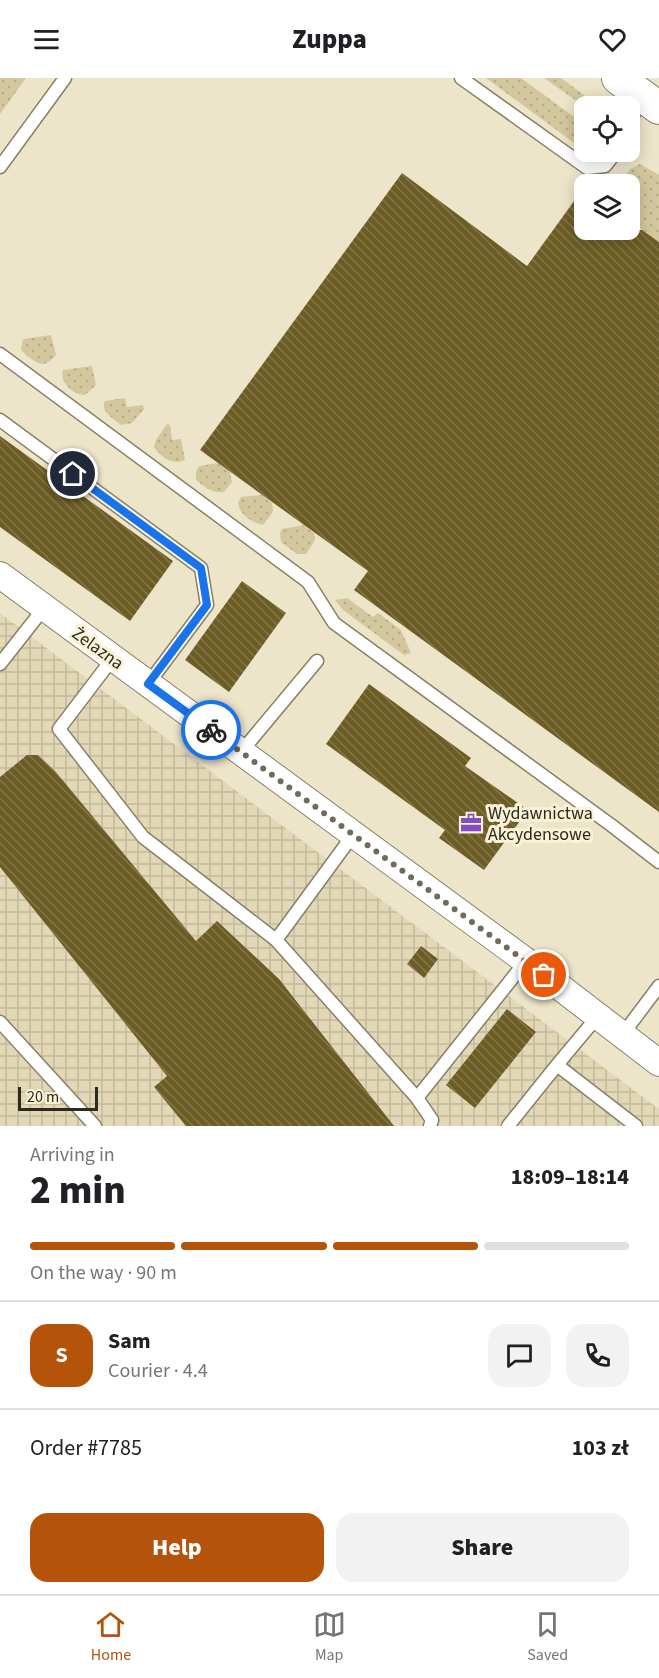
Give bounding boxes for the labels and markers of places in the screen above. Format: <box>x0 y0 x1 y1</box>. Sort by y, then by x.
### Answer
pin <box>47 448 98 499</box>
place label: Wydawnictwa Akcydensowe <box>488 801 593 847</box>
office icon: Wydawnictwa Akcydensowe <box>459 811 483 835</box>
pin <box>518 949 569 1000</box>

